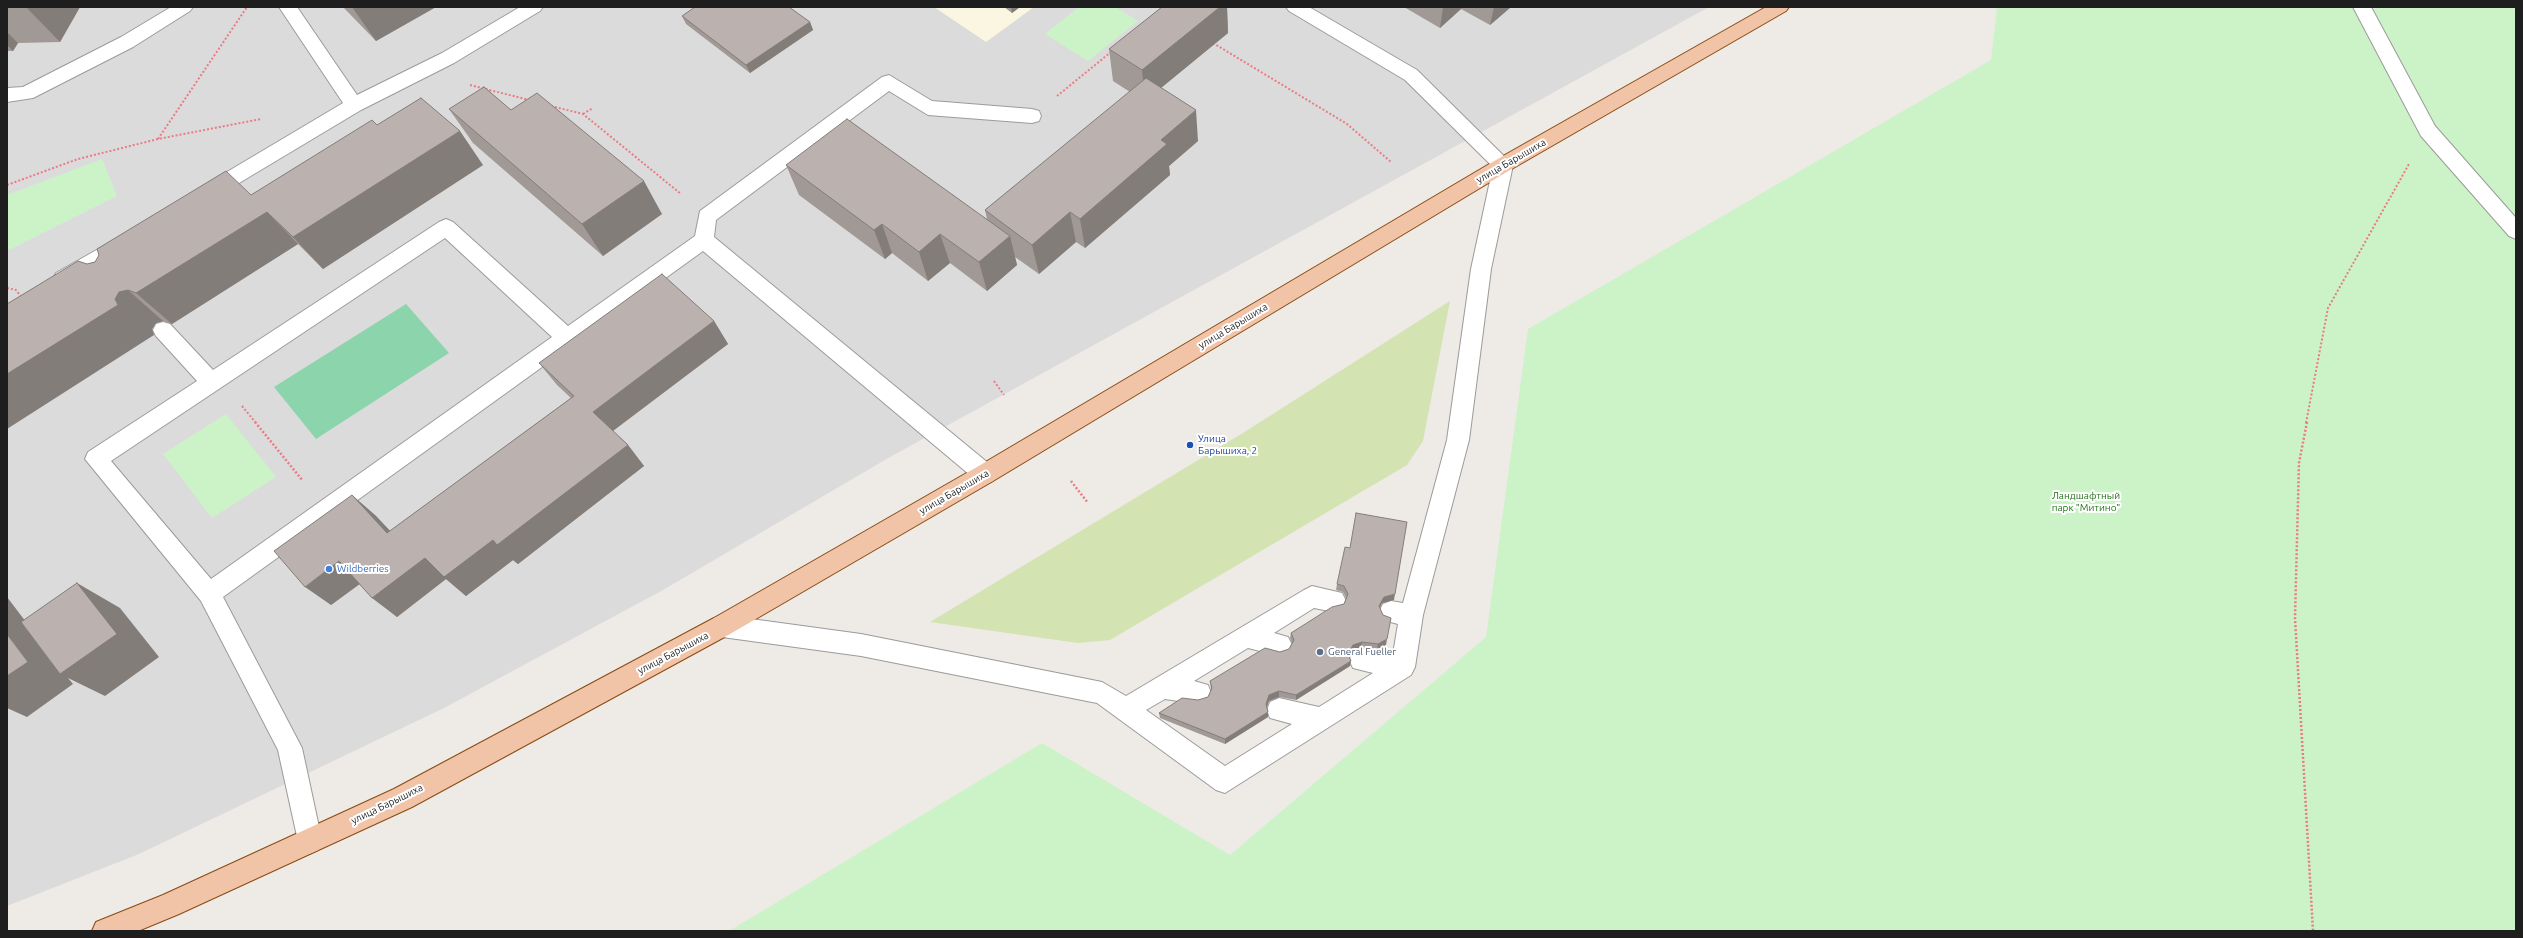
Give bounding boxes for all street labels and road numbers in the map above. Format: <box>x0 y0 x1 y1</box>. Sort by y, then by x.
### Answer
street label: улица Барышиха <box>1474 136 1548 186</box>
street label: улица Барышиха <box>1196 301 1270 351</box>
street label: улица Барышиха <box>917 467 991 517</box>
street label: улица Барышиха <box>636 629 710 677</box>
street label: улица Барышиха <box>349 781 425 827</box>

